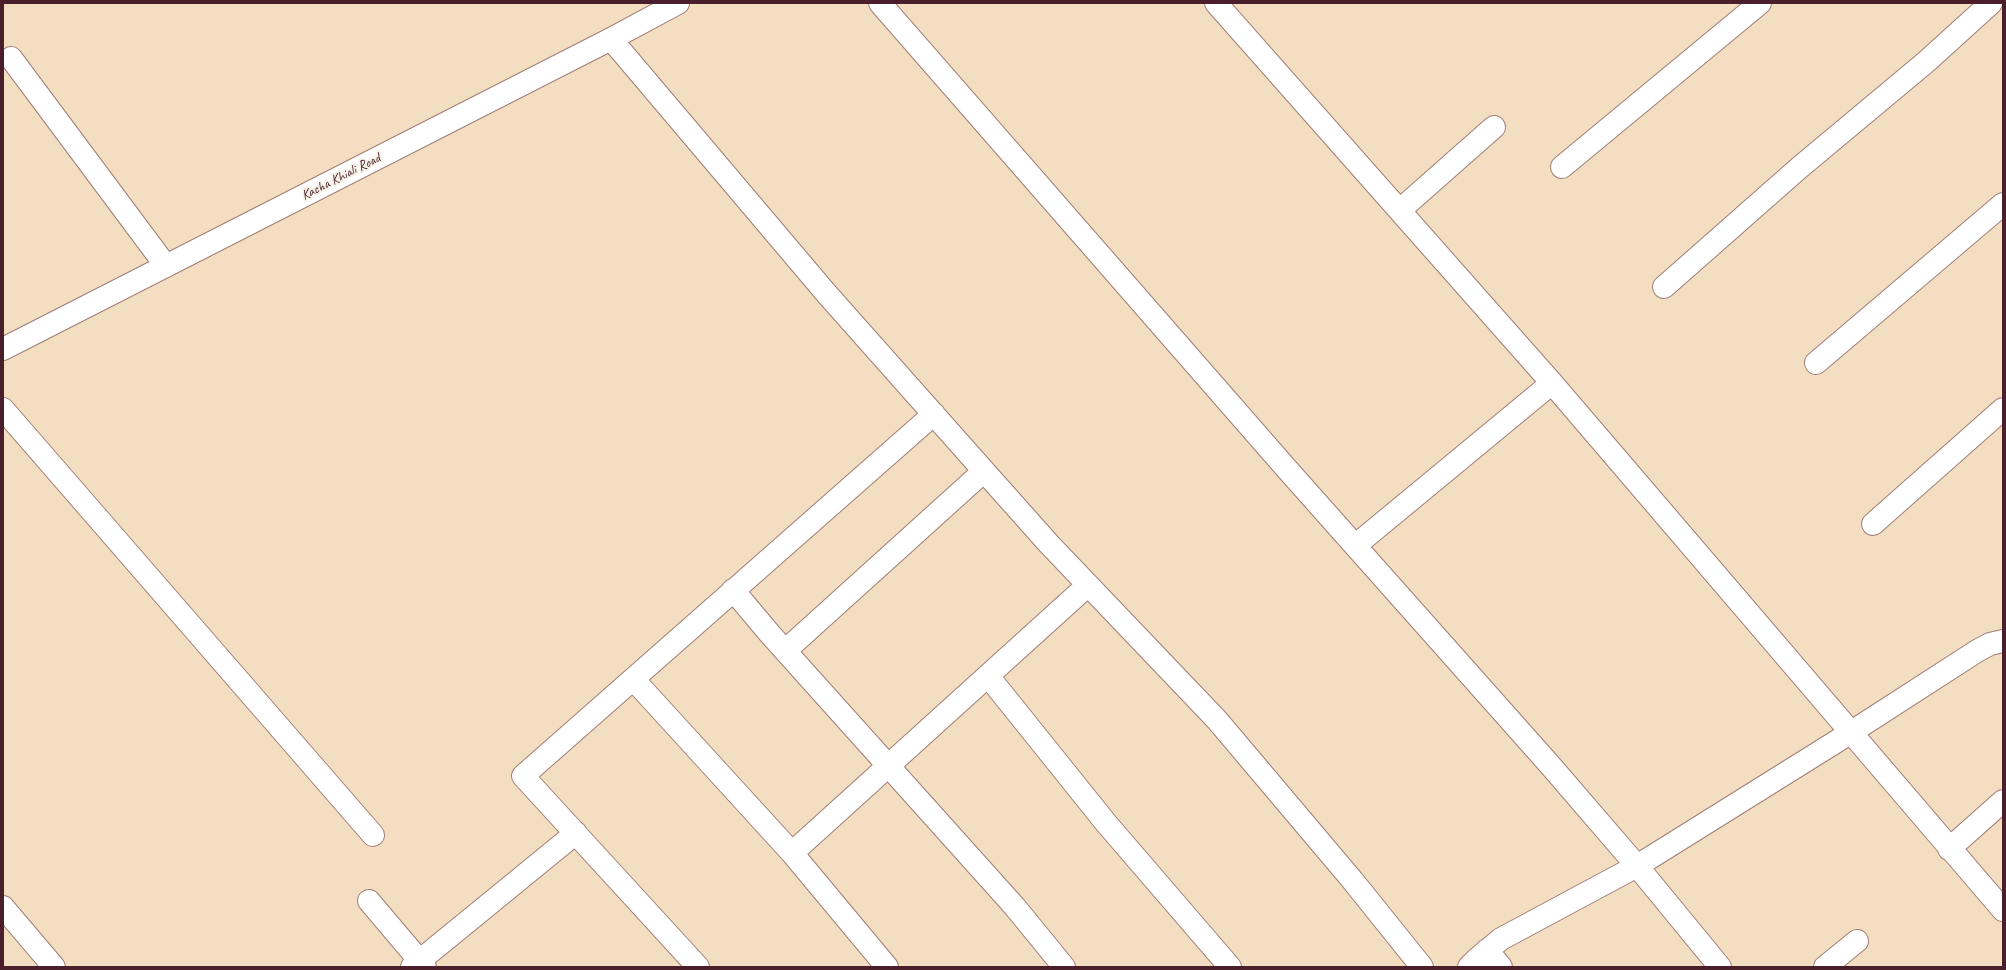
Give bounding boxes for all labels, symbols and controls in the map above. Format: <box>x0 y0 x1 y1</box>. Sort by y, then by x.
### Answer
street label: Kacha Khiali Road <box>299 150 383 204</box>

